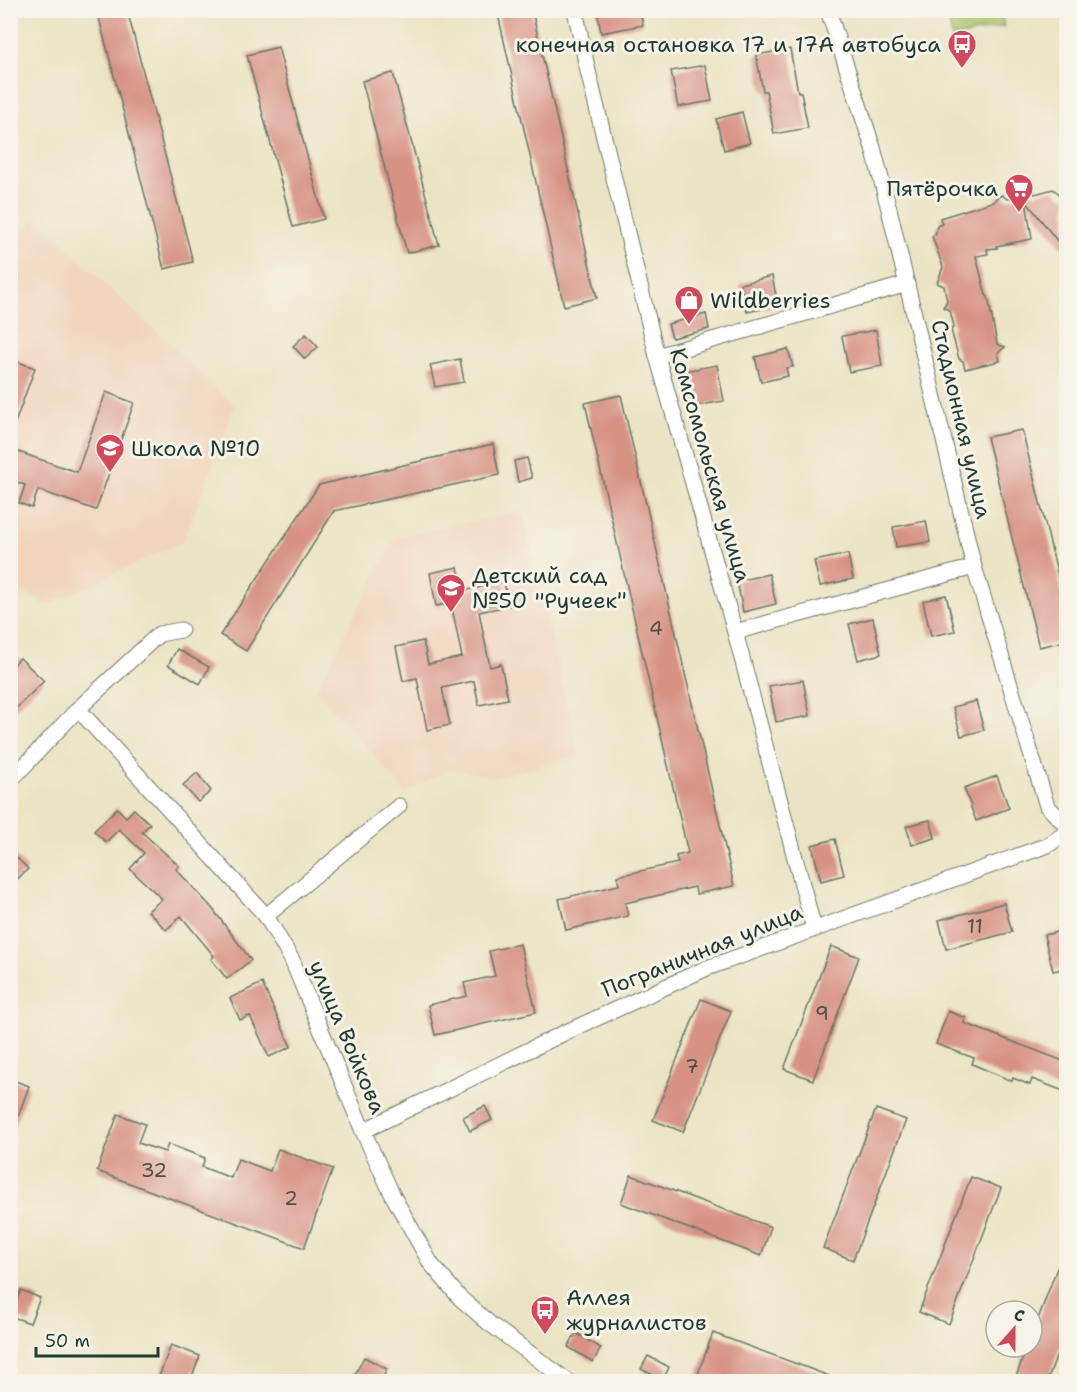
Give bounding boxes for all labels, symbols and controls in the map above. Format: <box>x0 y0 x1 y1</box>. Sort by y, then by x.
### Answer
bus stop icon: конечная остановка 17 и 17А автобуса <box>946 28 978 70</box>
place label: конечная остановка 17 и 17А автобуса <box>516 30 941 59</box>
supermarket icon: Пятёрочка <box>1003 172 1035 214</box>
place label: Пятёрочка <box>887 174 998 203</box>
shop icon: Wildberries <box>673 284 705 326</box>
place label: Wildberries <box>710 286 831 315</box>
street label: Стадионная улица <box>925 317 999 522</box>
street label: Комсомольская улица <box>663 345 758 586</box>
school or university icon: Школа №10 <box>94 432 126 474</box>
place label: Школа №10 <box>131 434 260 463</box>
place label: Детский сад №50 "Ручеек" <box>472 561 627 615</box>
school or university icon: Детский сад №50 "Ручеек" <box>435 572 467 614</box>
house number: 4 <box>649 615 663 641</box>
street label: Пограничная улица <box>597 897 807 1004</box>
house number: 11 <box>967 913 983 939</box>
street label: улица Войкова <box>302 956 393 1119</box>
house number: 9 <box>815 1000 829 1026</box>
house number: 7 <box>685 1053 699 1079</box>
house number: 32 <box>141 1157 167 1183</box>
house number: 2 <box>284 1185 298 1211</box>
place label: Аллея журналистов <box>566 1283 707 1337</box>
bus stop icon: Аллея журналистов <box>529 1294 561 1336</box>
north arrow <box>984 1299 1044 1359</box>
text: С <box>1011 1304 1028 1327</box>
scale bar <box>36 1320 158 1358</box>
text: 50 m <box>45 1329 90 1353</box>

